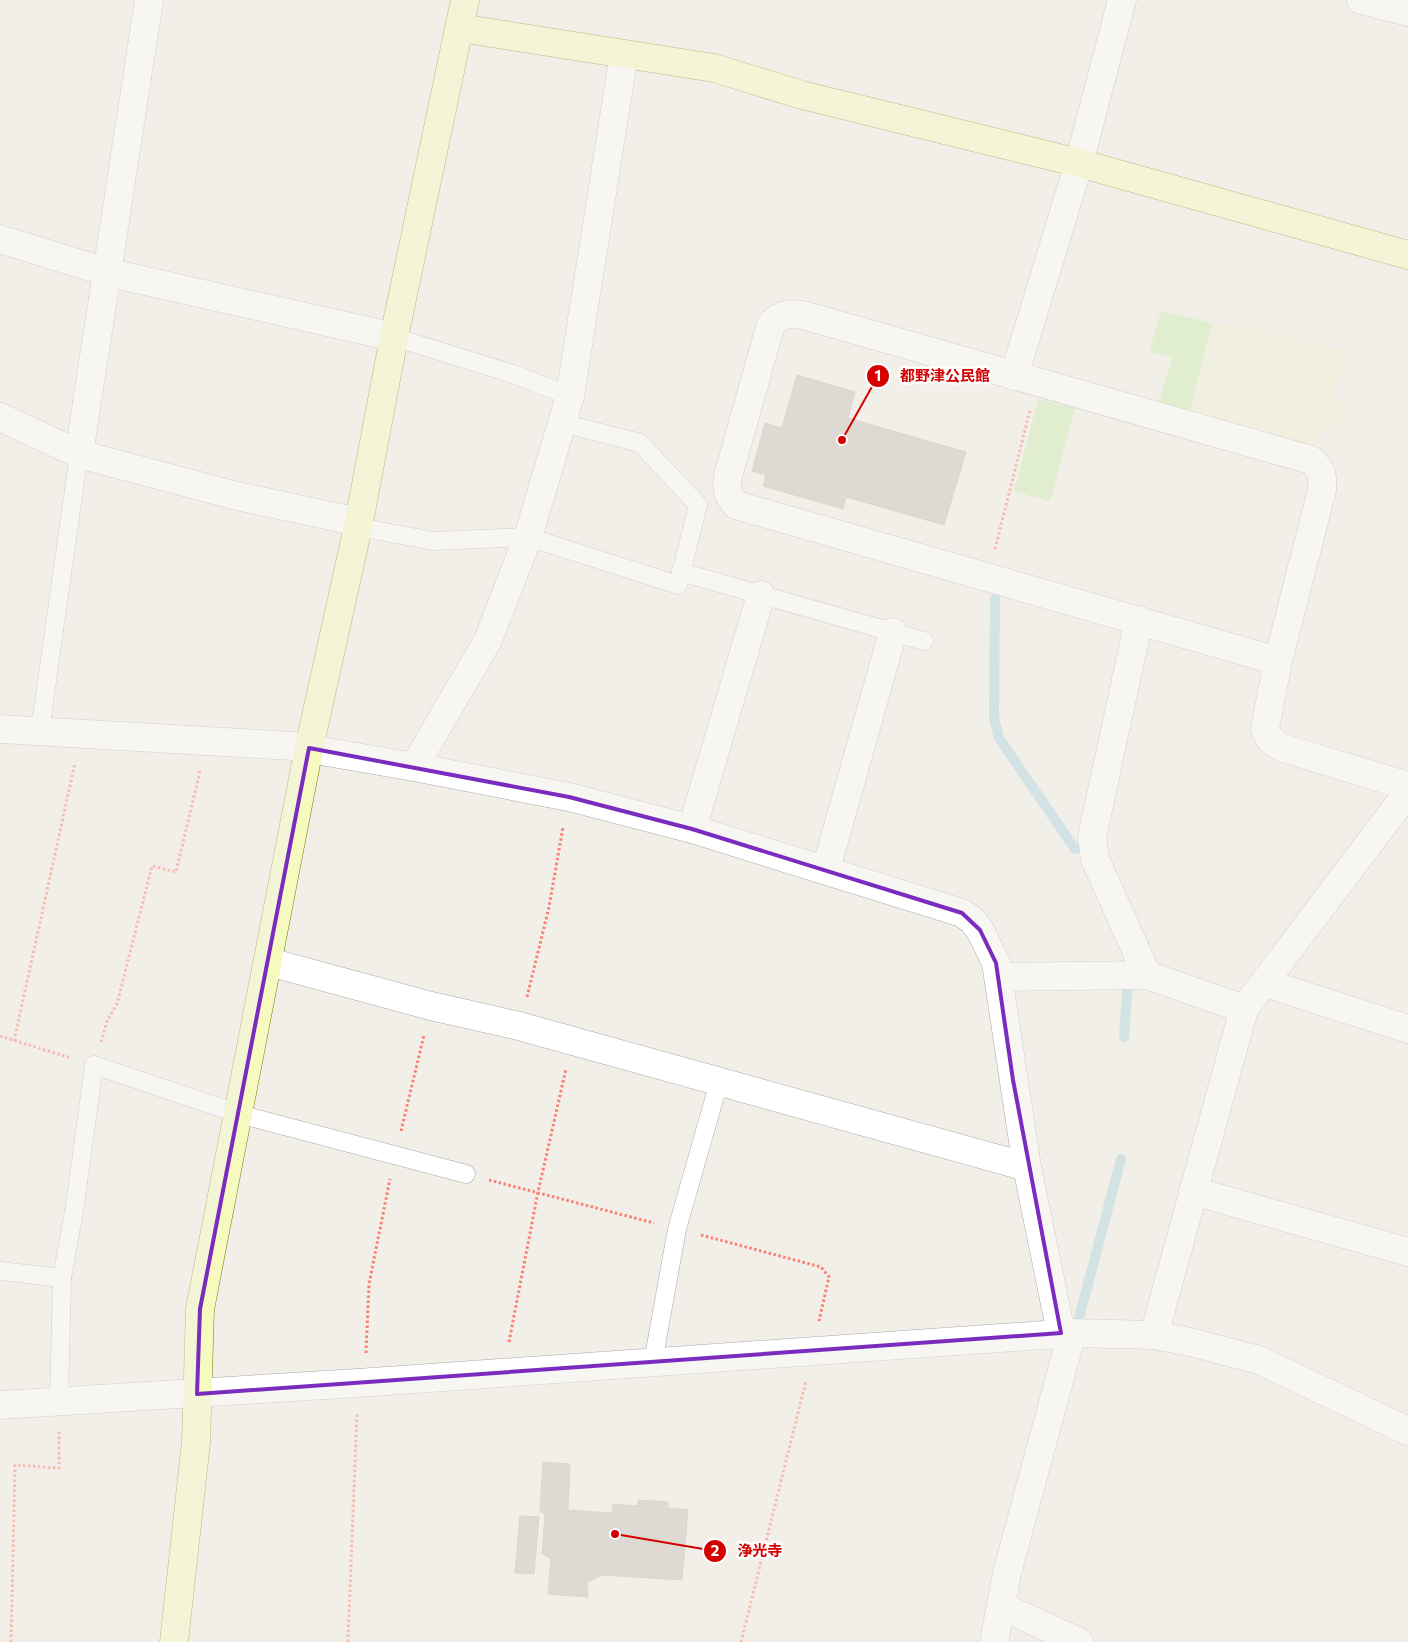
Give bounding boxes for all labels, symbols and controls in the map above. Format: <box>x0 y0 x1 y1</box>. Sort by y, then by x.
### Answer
callout: 都野津公民館 <box>865 361 1000 391</box>
text: 1 <box>875 366 881 384</box>
text: 都野津公民館 <box>900 366 990 384</box>
callout: 浄光寺 <box>702 1536 792 1566</box>
text: 2 <box>711 1541 719 1559</box>
text: 浄光寺 <box>737 1541 783 1559</box>

